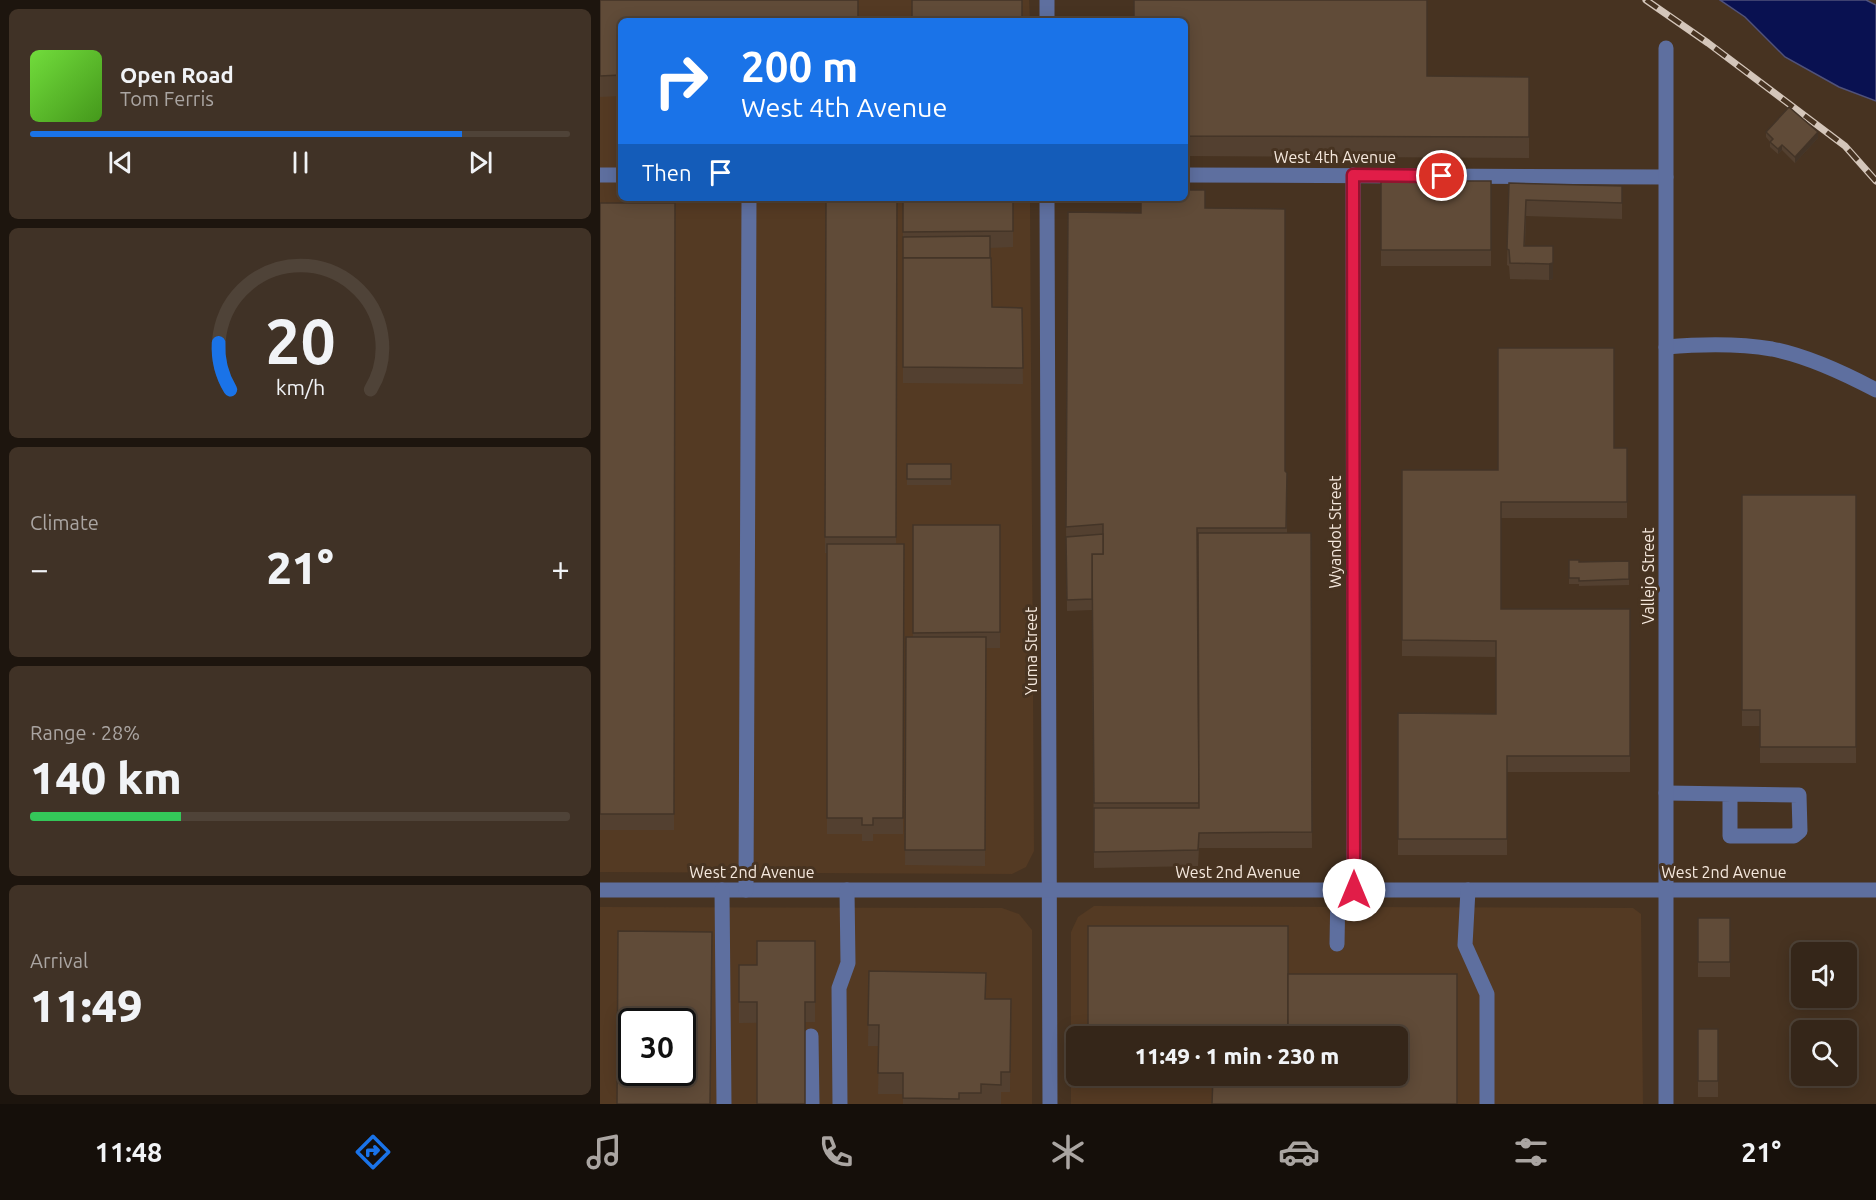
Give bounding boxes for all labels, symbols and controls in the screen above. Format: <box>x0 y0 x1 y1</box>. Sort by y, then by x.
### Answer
icon: right <box>642 42 720 120</box>
text: 200 m <box>741 43 858 90</box>
text: Open Road <box>120 62 234 87</box>
text: Tom Ferris <box>120 87 214 110</box>
text: West 4th Avenue <box>741 92 947 122</box>
icon: previous <box>104 146 137 179</box>
icon: pause <box>284 146 317 179</box>
icon: next <box>464 146 497 179</box>
street label: West 4th Avenue <box>1274 148 1396 166</box>
pin <box>1416 150 1467 201</box>
icon: arrive <box>704 156 737 189</box>
icon: arrive <box>1425 159 1458 192</box>
text: Then <box>642 160 692 185</box>
text: 20 <box>265 306 335 376</box>
text: km/h <box>275 375 325 399</box>
street label: Wyandot Street <box>1326 475 1344 589</box>
text: Climate <box>30 511 99 534</box>
street label: Vallejo Street <box>1639 527 1657 624</box>
text: 21° <box>266 542 334 593</box>
text: − <box>30 550 49 587</box>
text: + <box>551 550 570 587</box>
street label: Yuma Street <box>1022 606 1040 695</box>
text: Range · 28% <box>30 721 140 744</box>
text: 140 km <box>30 752 182 803</box>
position arrow <box>1322 858 1386 922</box>
street label: West 2nd Avenue <box>689 863 815 881</box>
street label: West 2nd Avenue <box>1175 863 1301 881</box>
street label: West 2nd Avenue <box>1661 863 1787 881</box>
map controls <box>1791 942 1857 1086</box>
button: sound <box>1791 942 1857 1008</box>
text: Arrival <box>30 949 88 972</box>
text: 11:49 <box>30 980 143 1031</box>
speed limit sign: 30 <box>618 1008 696 1086</box>
button: search <box>1791 1020 1857 1086</box>
text: 11:49 · 1 min · 230 m <box>1135 1043 1339 1068</box>
icon: directions <box>352 1131 394 1173</box>
icon: music <box>583 1131 625 1173</box>
icon: phone <box>815 1131 857 1173</box>
icon: climate <box>1047 1131 1089 1173</box>
icon: car <box>1278 1131 1320 1173</box>
icon: filters <box>1510 1131 1552 1173</box>
text: 11:48 <box>95 1137 162 1167</box>
text: 21° <box>1741 1137 1781 1167</box>

